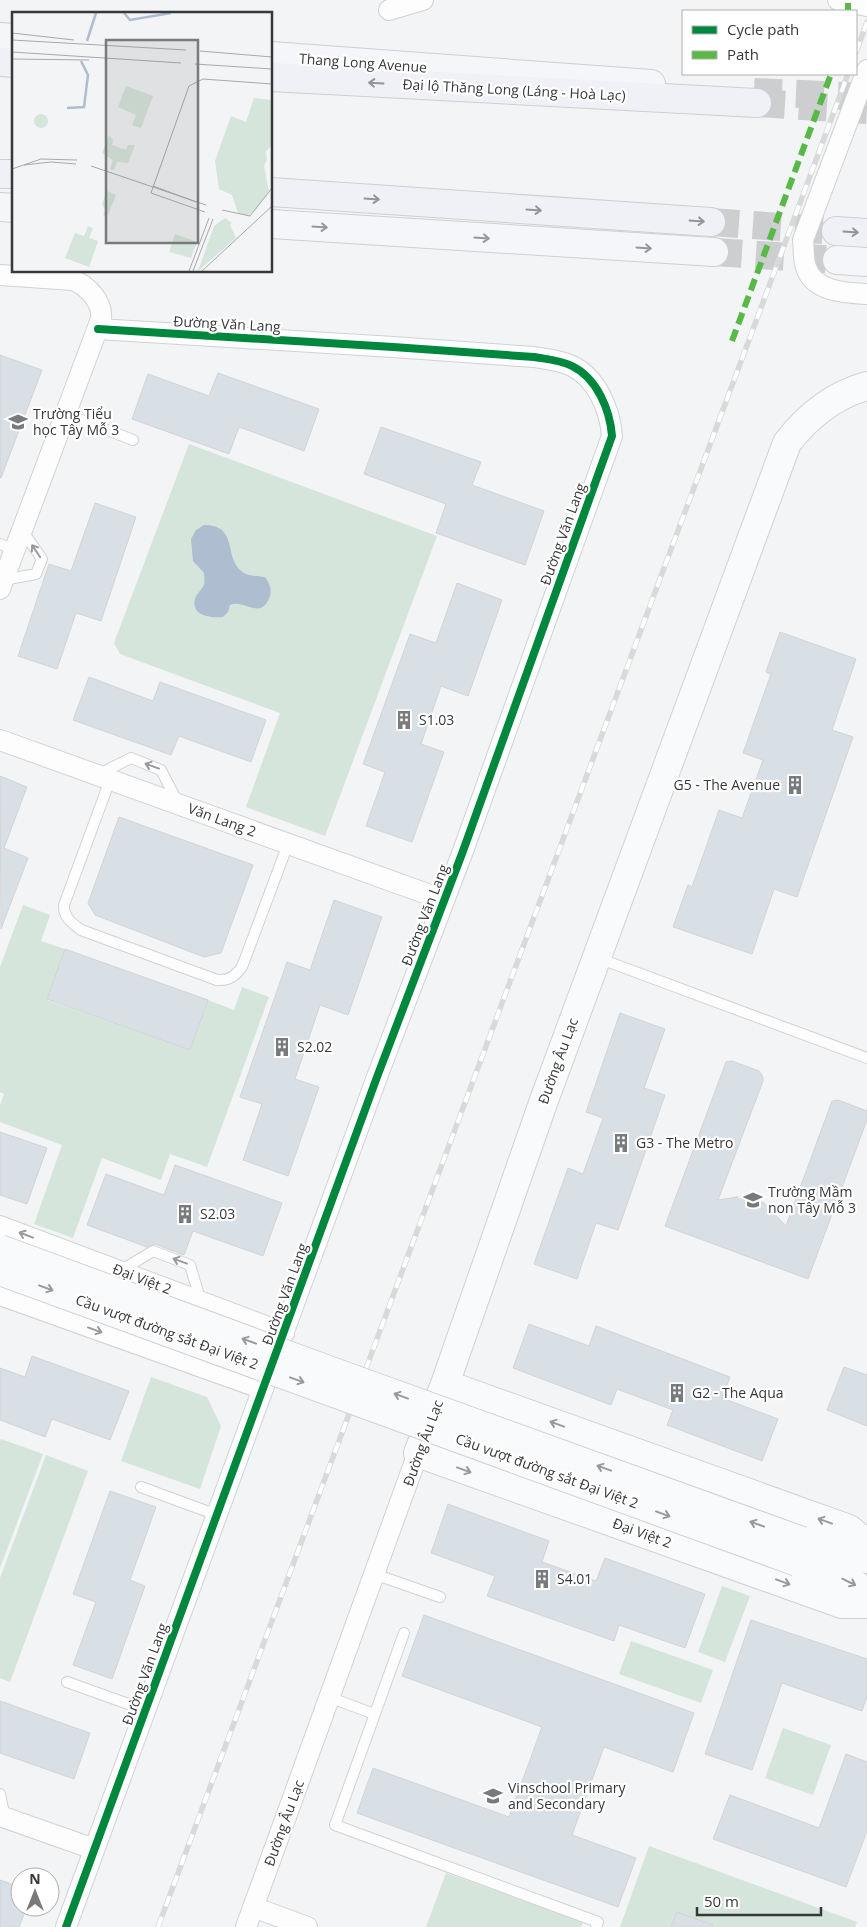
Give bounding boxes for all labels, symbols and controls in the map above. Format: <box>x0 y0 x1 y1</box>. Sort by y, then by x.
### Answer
legend <box>682 10 857 75</box>
inset map <box>12 12 272 272</box>
text: Cycle path <box>727 19 799 39</box>
text: Path <box>727 44 759 64</box>
street label: Thang Long Avenue <box>298 49 428 76</box>
street label: Đại lộ Thăng Long (Láng - Hoà Lạc) <box>402 74 626 105</box>
one-way arrow <box>368 78 384 87</box>
one-way arrow <box>364 194 380 203</box>
one-way arrow <box>526 205 542 214</box>
one-way arrow <box>688 216 704 225</box>
one-way arrow <box>312 223 328 232</box>
one-way arrow <box>843 227 859 236</box>
one-way arrow <box>474 233 490 242</box>
one-way arrow <box>636 243 652 252</box>
street label: Đường Văn Lang <box>173 311 282 336</box>
place label: Trường Tiểu học Tây Mỗ 3 <box>33 404 119 439</box>
school or university icon: Trường Tiểu học Tây Mỗ 3 <box>7 411 29 433</box>
street label: Đường Văn Lang <box>535 480 590 588</box>
one-way arrow <box>31 544 41 558</box>
building icon: S1.03 <box>393 709 415 731</box>
place label: S1.03 <box>419 710 454 729</box>
one-way arrow <box>145 761 160 770</box>
building icon: G5 - The Avenue <box>784 774 806 796</box>
place label: G5 - The Avenue <box>674 775 780 794</box>
street label: Văn Lang 2 <box>185 798 259 841</box>
street label: Đường Văn Lang <box>396 861 453 968</box>
street label: Đường Âu Lạc <box>533 1015 582 1107</box>
building icon: S2.02 <box>271 1036 293 1058</box>
place label: S2.02 <box>297 1037 332 1056</box>
building icon: G3 - The Metro <box>610 1132 632 1154</box>
place label: G3 - The Metro <box>636 1133 733 1152</box>
place label: Trường Mầm non Tây Mỗ 3 <box>768 1182 856 1217</box>
school or university icon: Trường Mầm non Tây Mỗ 3 <box>742 1189 764 1211</box>
building icon: S2.03 <box>174 1203 196 1225</box>
place label: S2.03 <box>200 1204 235 1223</box>
one-way arrow <box>18 1230 33 1239</box>
street label: Đường Văn Lang <box>257 1240 312 1348</box>
one-way arrow <box>173 1256 189 1265</box>
street label: Đại Việt 2 <box>110 1259 174 1298</box>
one-way arrow <box>38 1284 53 1293</box>
street label: Cầu vượt đường sắt Đại Việt 2 <box>73 1290 261 1373</box>
one-way arrow <box>87 1326 102 1335</box>
one-way arrow <box>241 1336 257 1345</box>
one-way arrow <box>289 1376 304 1385</box>
building icon: G2 - The Aqua <box>666 1382 688 1404</box>
place label: G2 - The Aqua <box>692 1383 784 1402</box>
one-way arrow <box>394 1391 410 1400</box>
street label: Đường Âu Lạc <box>398 1397 447 1489</box>
one-way arrow <box>549 1419 565 1428</box>
street label: Cầu vượt đường sắt Đại Việt 2 <box>453 1429 641 1512</box>
one-way arrow <box>597 1463 612 1472</box>
one-way arrow <box>456 1466 472 1475</box>
one-way arrow <box>655 1510 671 1519</box>
street label: Đại Việt 2 <box>610 1513 674 1552</box>
one-way arrow <box>818 1516 833 1525</box>
one-way arrow <box>749 1519 765 1528</box>
building icon: S4.01 <box>531 1568 553 1590</box>
place label: S4.01 <box>557 1569 592 1588</box>
one-way arrow <box>774 1578 790 1587</box>
one-way arrow <box>841 1578 856 1587</box>
street label: Đường Văn Lang <box>117 1620 172 1728</box>
street label: Đường Âu Lạc <box>259 1777 308 1869</box>
place label: Vinschool Primary and Secondary <box>508 1778 627 1813</box>
school or university icon: Vinschool Primary and Secondary <box>482 1785 504 1807</box>
north arrow <box>10 1867 60 1917</box>
text: N <box>29 1869 41 1888</box>
scale bar <box>697 1884 821 1916</box>
text: 50 m <box>704 1891 739 1911</box>

